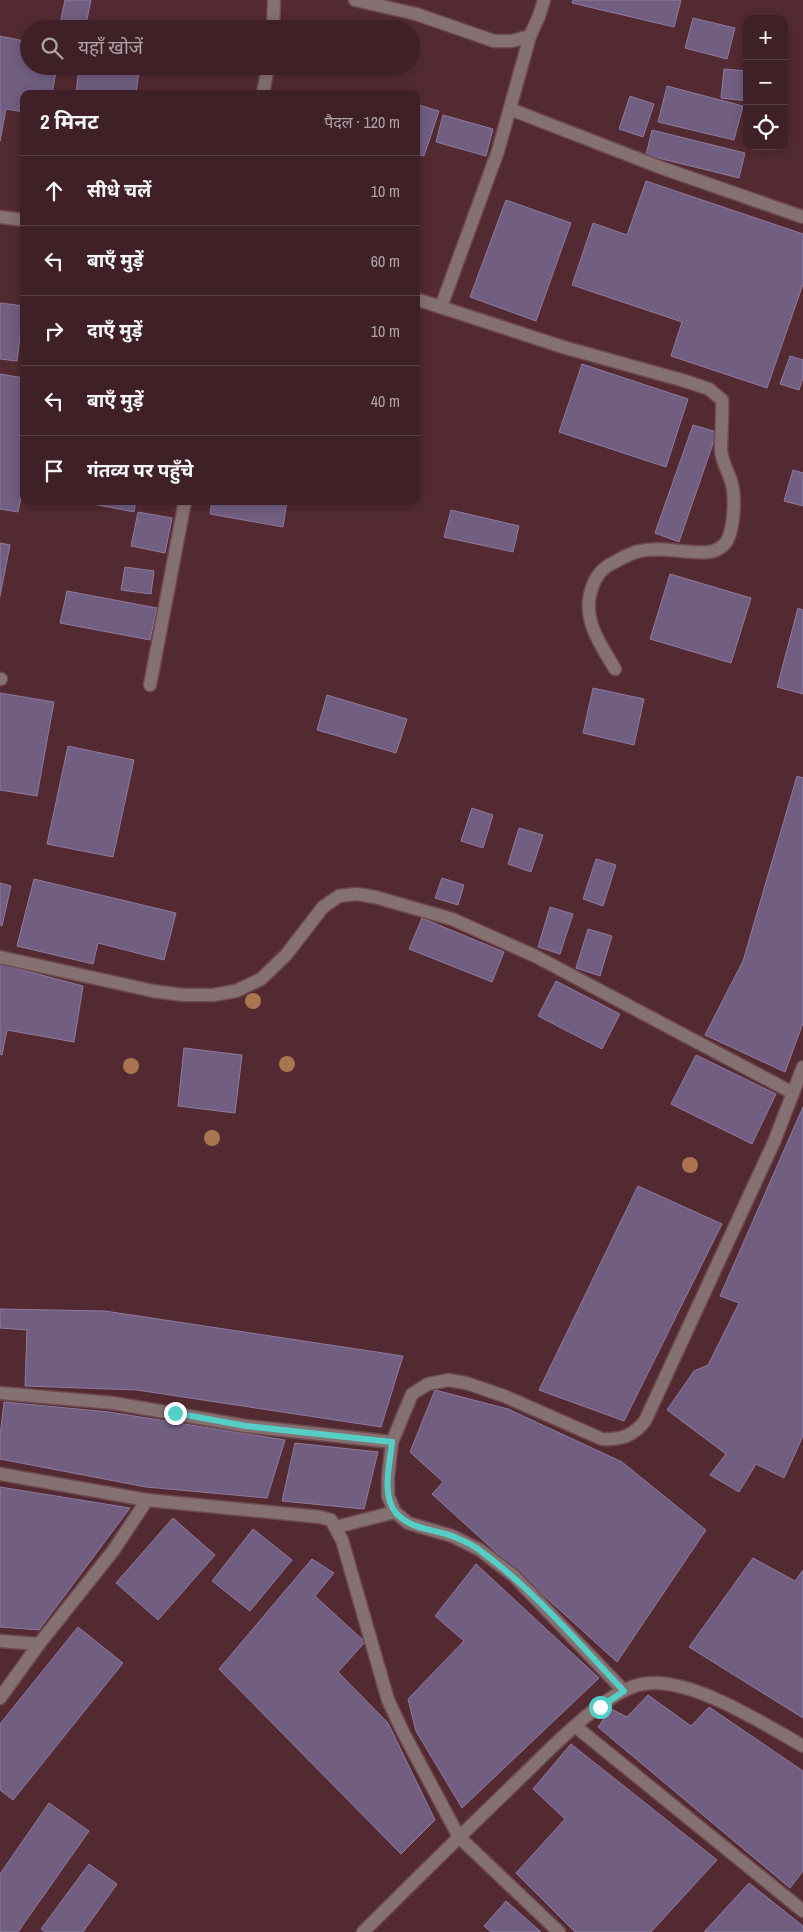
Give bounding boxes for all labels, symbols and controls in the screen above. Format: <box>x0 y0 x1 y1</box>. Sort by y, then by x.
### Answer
map controls <box>743 15 788 150</box>
button: + <box>743 15 788 60</box>
search box <box>20 20 420 75</box>
icon: search <box>38 34 66 62</box>
text: यहाँ खोजें <box>78 34 143 60</box>
button: − <box>743 60 788 105</box>
button: locate <box>743 105 788 150</box>
text: 2 मिनट <box>40 107 98 136</box>
text: पैदल · 120 m <box>324 111 400 133</box>
icon: ahead <box>40 177 68 205</box>
text: सीधे चलें <box>87 177 151 203</box>
text: 10 m <box>371 180 400 202</box>
icon: left <box>40 247 68 275</box>
text: बाएँ मुड़ें <box>87 247 143 273</box>
text: 60 m <box>371 250 400 272</box>
icon: right <box>40 317 68 345</box>
text: दाएँ मुड़ें <box>87 317 142 343</box>
text: 10 m <box>371 320 400 342</box>
icon: left <box>40 387 68 415</box>
text: बाएँ मुड़ें <box>87 387 143 413</box>
text: 40 m <box>371 390 400 412</box>
icon: arrive <box>40 457 68 485</box>
text: गंतव्य पर पहुँचे <box>87 457 193 483</box>
route end <box>164 1402 187 1425</box>
route start <box>589 1696 612 1719</box>

